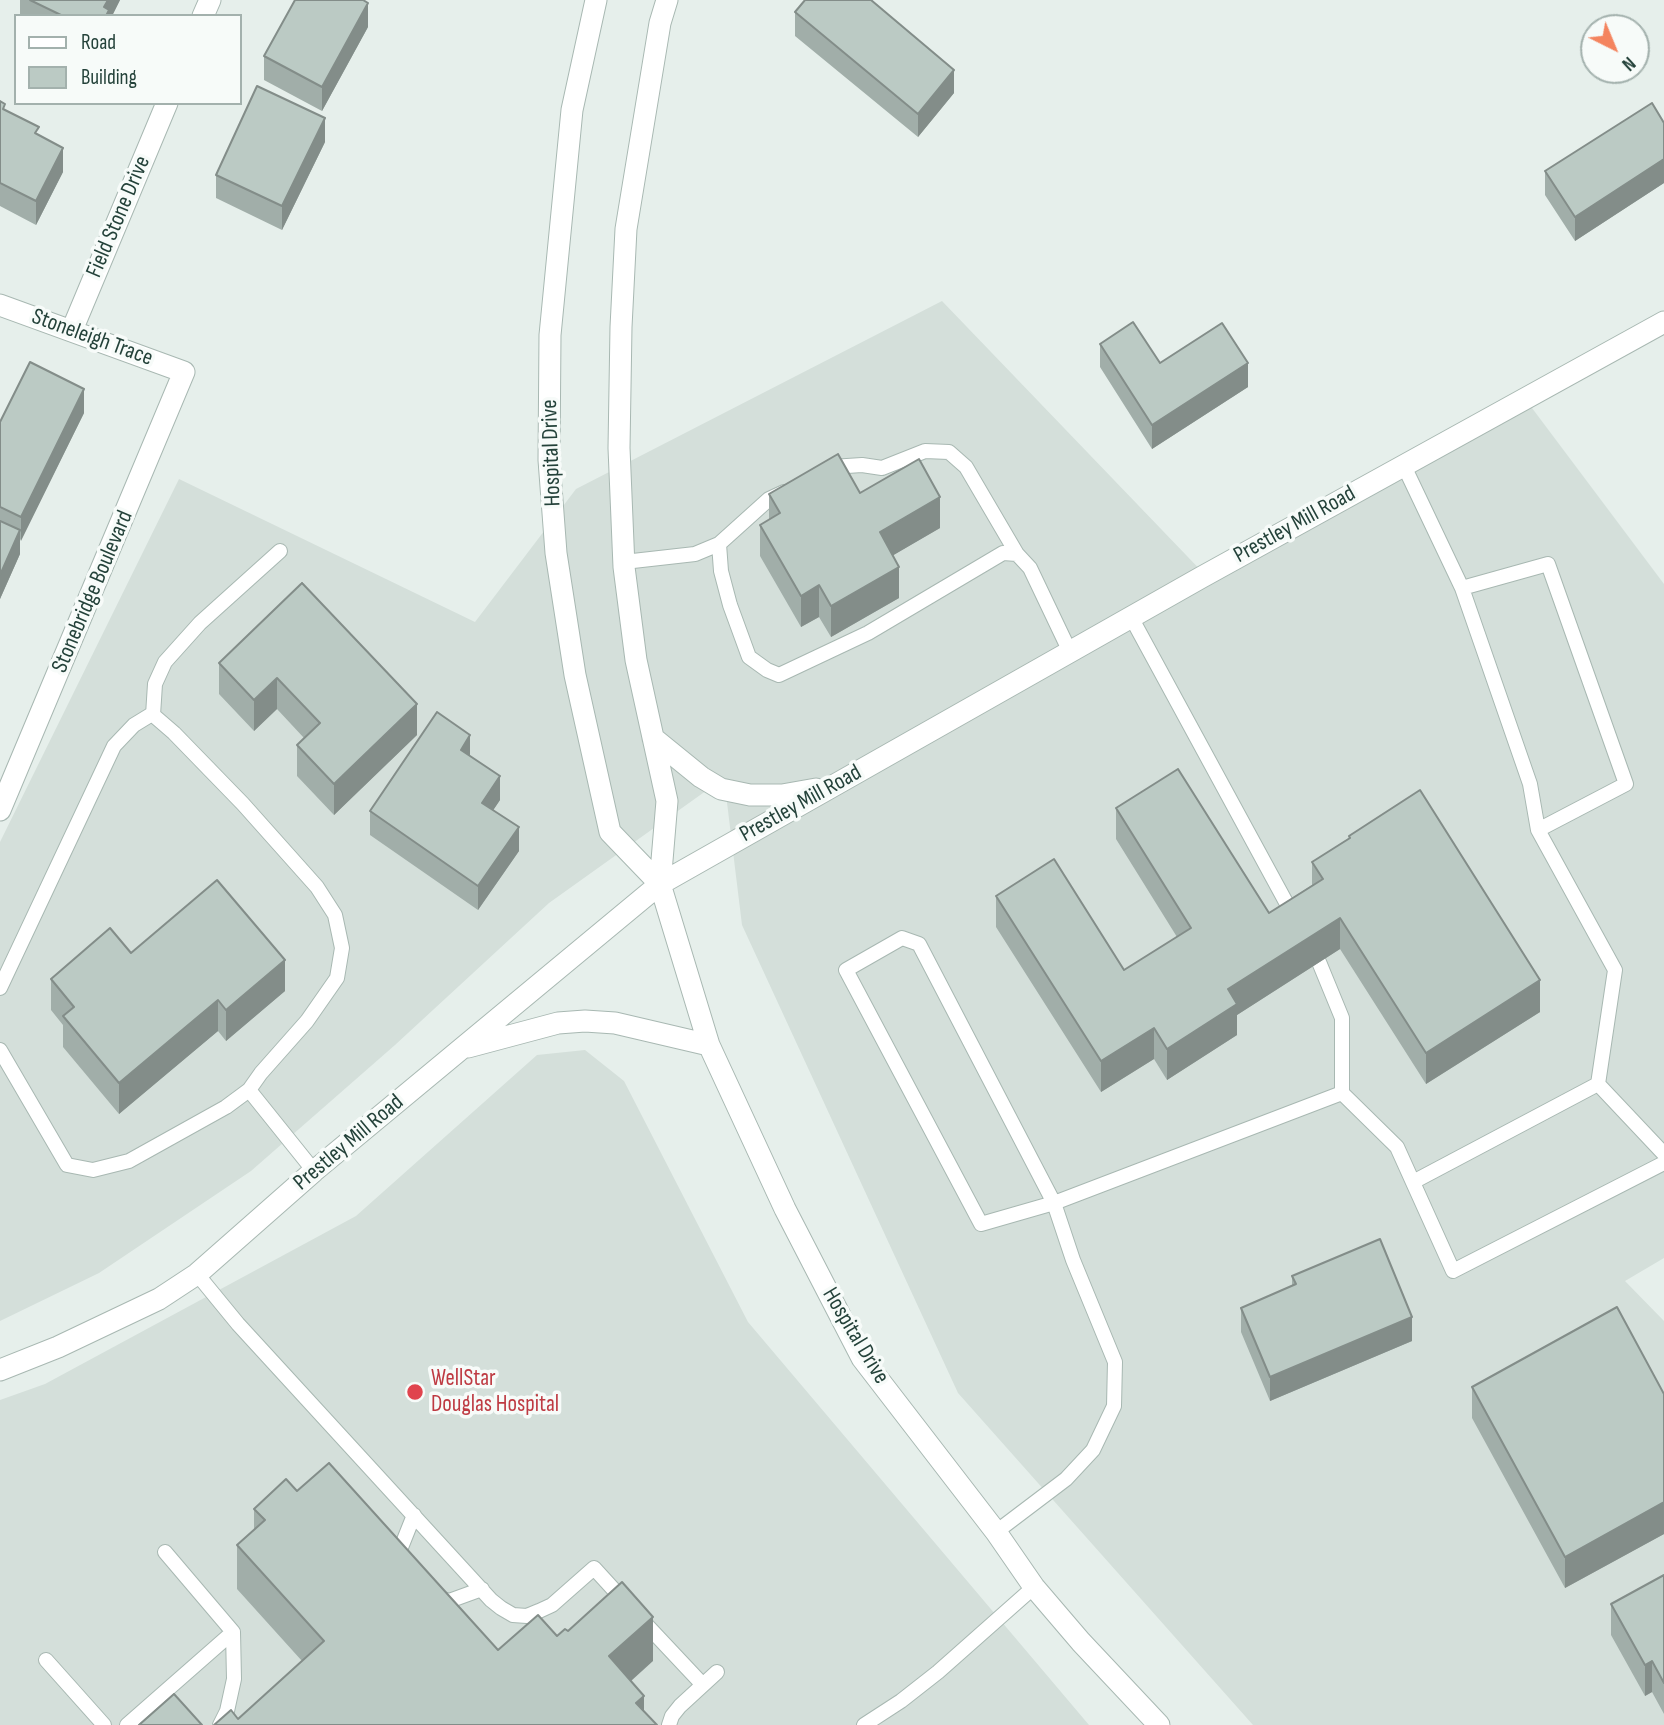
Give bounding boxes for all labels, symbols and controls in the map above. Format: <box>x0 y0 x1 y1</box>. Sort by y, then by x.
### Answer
legend <box>14 14 242 105</box>
north arrow <box>1580 14 1650 84</box>
text: Road <box>81 30 116 55</box>
text: N <box>1617 51 1640 75</box>
text: Building <box>81 65 137 90</box>
street label: Field Stone Drive <box>81 152 157 282</box>
street label: Stoneleigh Trace <box>28 303 156 373</box>
street label: Hospital Drive <box>536 399 568 507</box>
street label: Prestley Mill Road <box>1229 480 1361 570</box>
street label: Stonebridge Boulevard <box>46 507 140 677</box>
street label: Prestley Mill Road <box>735 759 867 849</box>
street label: Prestley Mill Road <box>288 1089 410 1197</box>
street label: Hospital Drive <box>816 1283 894 1389</box>
place label: WellStar Douglas Hospital <box>431 1365 559 1419</box>
marker: WellStar Douglas Hospital <box>405 1382 425 1402</box>

